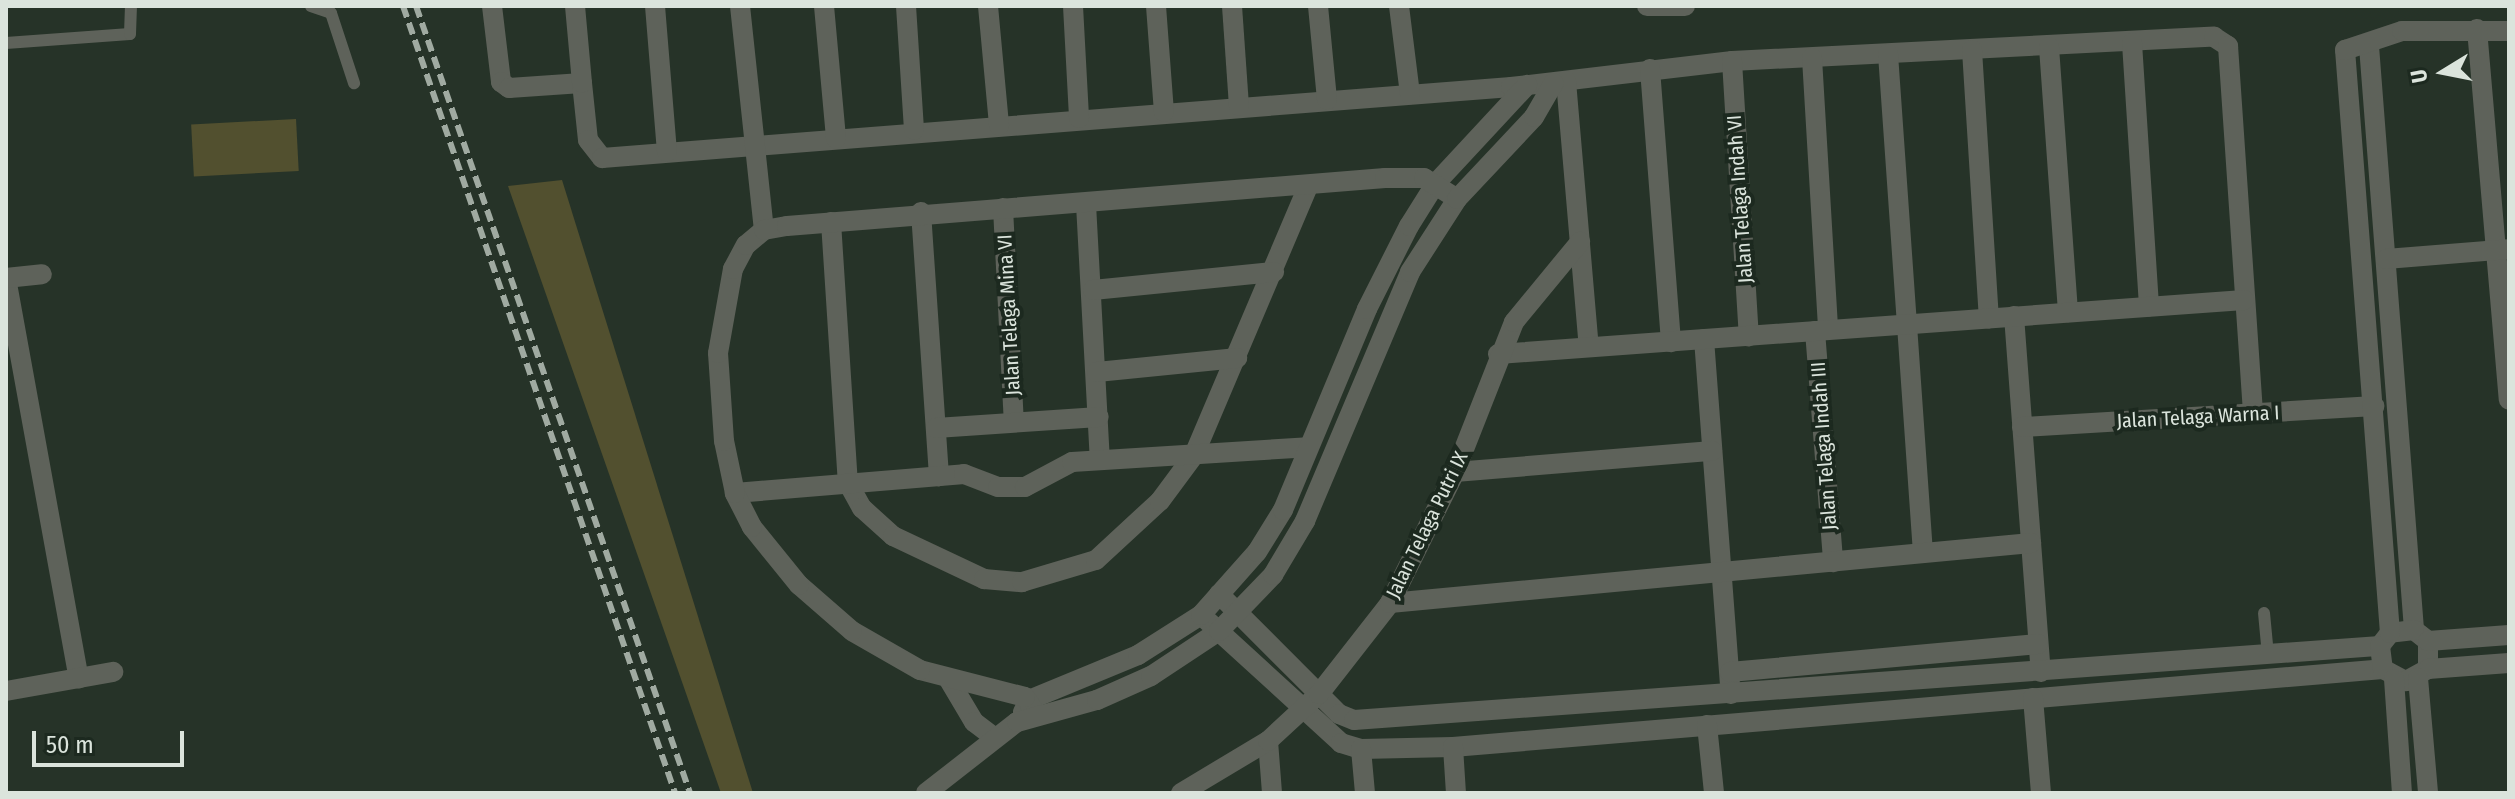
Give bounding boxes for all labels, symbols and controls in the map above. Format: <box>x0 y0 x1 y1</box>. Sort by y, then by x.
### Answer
north arrow <box>2403 32 2483 112</box>
text: U <box>2404 68 2433 85</box>
street label: Jalan Telaga Indah VI <box>1722 114 1758 284</box>
street label: Jalan Telaga Mina VI <box>993 234 1025 396</box>
street label: Jalan Telaga Indah III <box>1806 361 1842 531</box>
street label: Jalan Telaga Warna I <box>2116 401 2280 433</box>
street label: Jalan Telaga Putri IX <box>1381 448 1473 602</box>
scale bar <box>36 715 188 765</box>
text: 50 m <box>46 731 94 759</box>

